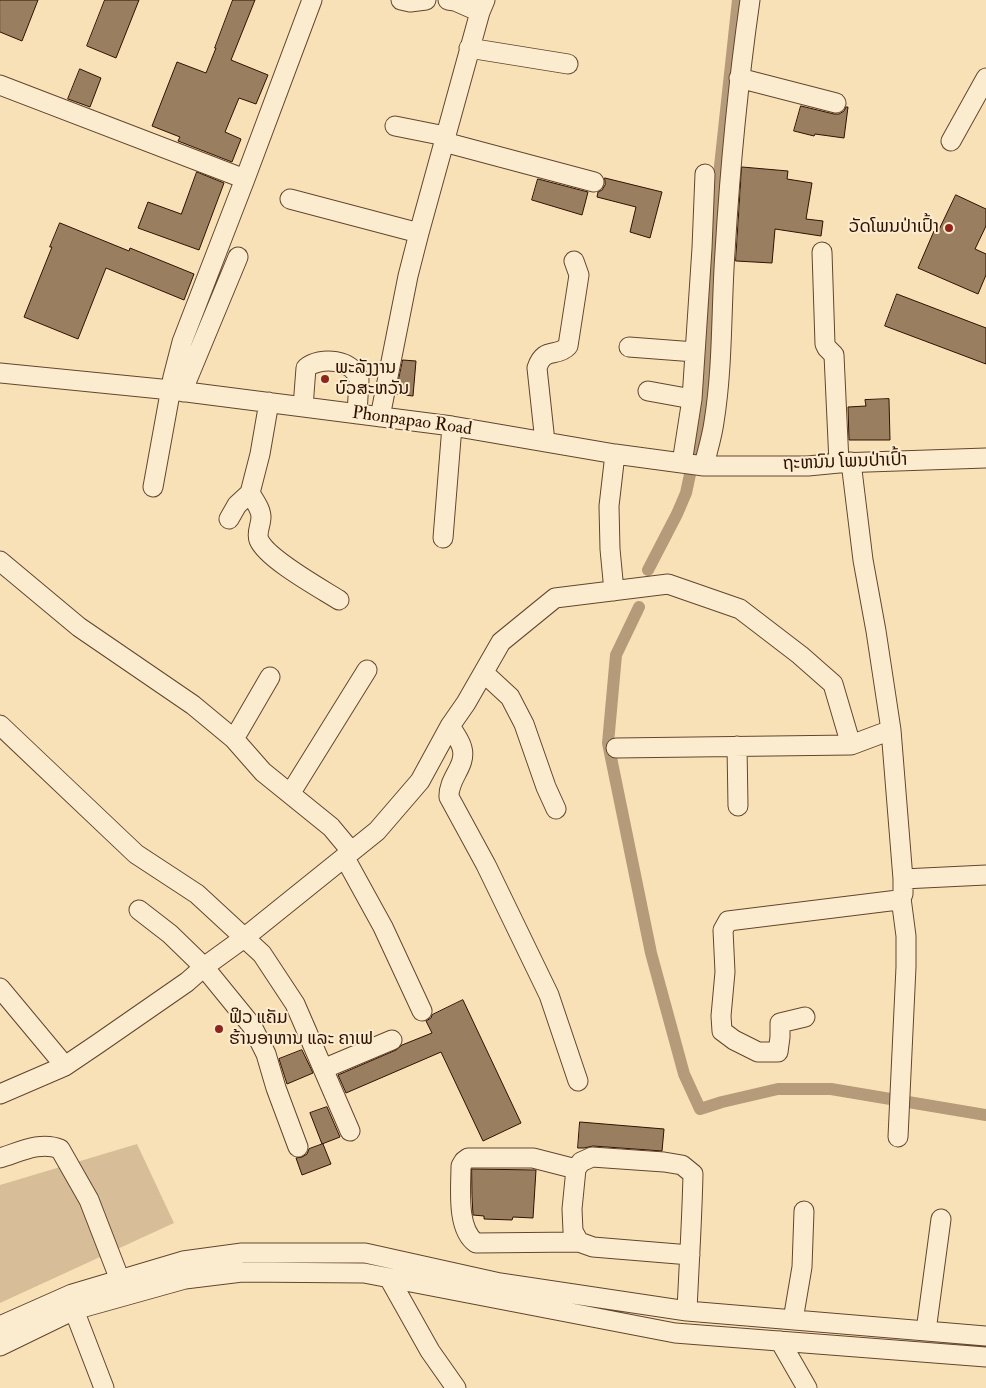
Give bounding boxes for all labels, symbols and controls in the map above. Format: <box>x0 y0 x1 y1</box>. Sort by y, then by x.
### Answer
place label: ວັດໂພນປ່າເປົ້າ <box>849 217 939 239</box>
marker: ວັດໂພນປ່າເປົ້າ <box>943 222 955 234</box>
place label: ພະລັງງານ ບົວສະຫວັນ <box>335 358 409 400</box>
marker: ພະລັງງານ ບົວສະຫວັນ <box>319 373 331 385</box>
street label: Phonpapao Road <box>351 403 473 441</box>
street label: ຖະຫນົນ ໂພນປ່າເປົ້າ <box>782 450 908 476</box>
place label: ຟິວ ແຄັມ ຮ້ານອາຫານ ແລະ ຄາເຟ <box>229 1008 373 1050</box>
marker: ຟິວ ແຄັມ ຮ້ານອາຫານ ແລະ ຄາເຟ <box>213 1023 225 1035</box>

